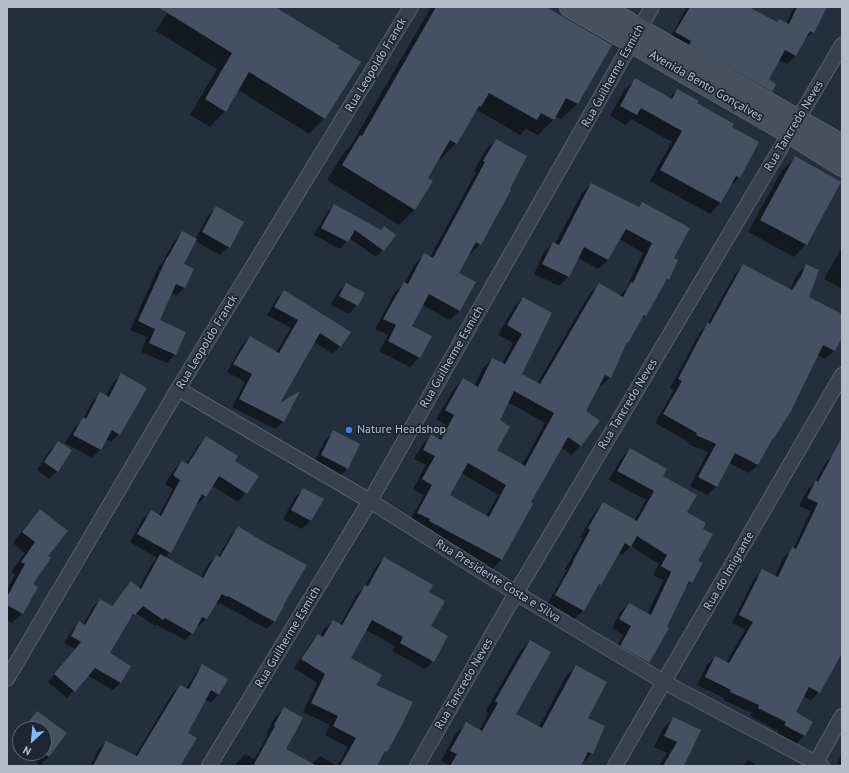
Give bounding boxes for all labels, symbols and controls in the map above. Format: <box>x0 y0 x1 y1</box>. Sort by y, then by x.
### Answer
street label: Rua Leopoldo Franck <box>342 15 410 115</box>
street label: Rua Guilherme Esmich <box>579 22 647 130</box>
street label: Avenida Bento Gonçalves <box>647 48 765 124</box>
street label: Rua Tancredo Neves <box>761 78 827 174</box>
street label: Rua Leopoldo Franck <box>173 292 241 392</box>
street label: Rua Guilherme Esmich <box>417 303 487 411</box>
street label: Rua Tancredo Neves <box>595 356 661 452</box>
place label: Nature Headshop <box>357 423 446 437</box>
marker: Nature Headshop <box>344 425 354 435</box>
street label: Rua do Imigrante <box>701 529 757 613</box>
street label: Rua Presidente Costa e Silva <box>433 536 563 626</box>
street label: Rua Guilherme Esmich <box>252 584 324 690</box>
street label: Rua Tancredo Neves <box>432 636 496 732</box>
north arrow <box>12 721 52 761</box>
text: N <box>21 743 33 759</box>

